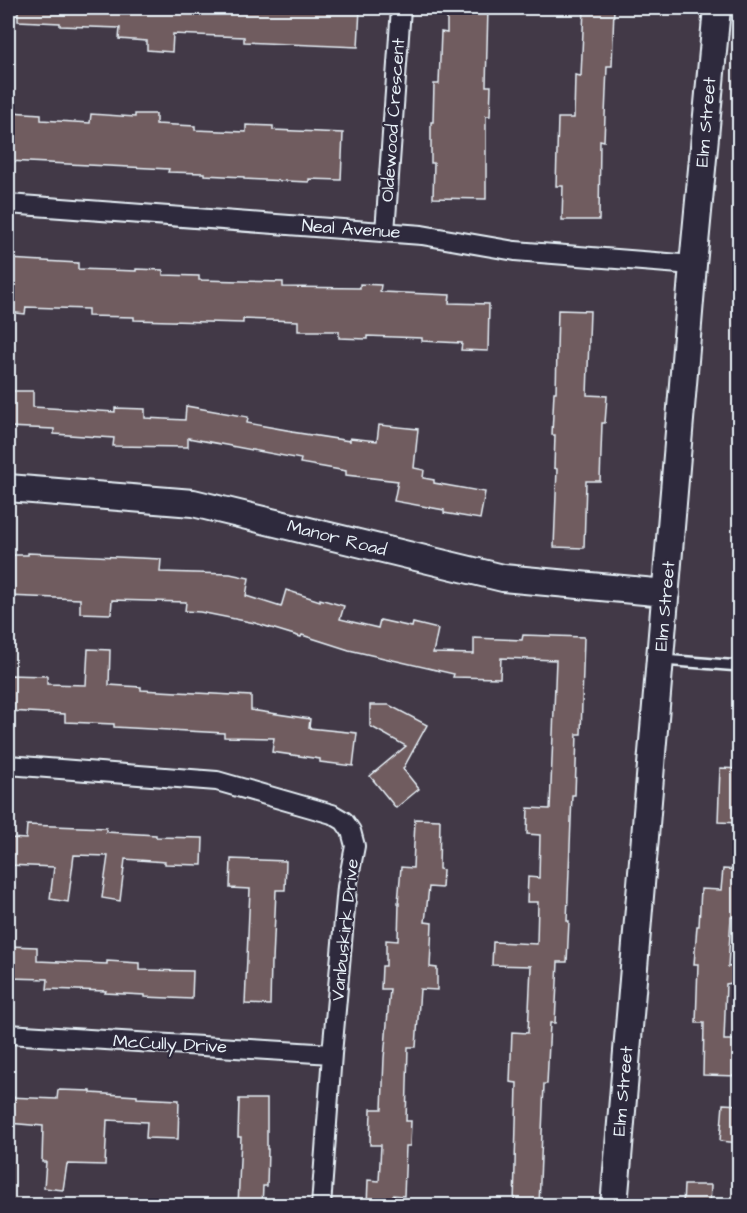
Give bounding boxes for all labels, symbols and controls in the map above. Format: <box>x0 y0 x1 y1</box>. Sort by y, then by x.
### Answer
street label: Oldewood Crescent <box>375 37 411 203</box>
street label: Elm Street <box>690 75 722 168</box>
street label: Neal Avenue <box>301 213 401 245</box>
street label: Manor Road <box>285 514 389 562</box>
street label: Elm Street <box>649 559 681 652</box>
street label: Vanbuskirk Drive <box>325 857 365 1002</box>
street label: McCully Drive <box>112 1029 228 1060</box>
street label: Elm Street <box>607 1044 639 1137</box>

